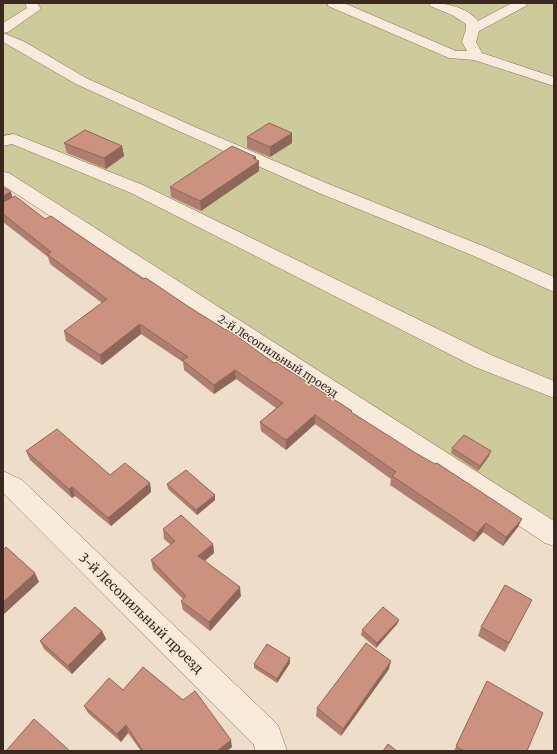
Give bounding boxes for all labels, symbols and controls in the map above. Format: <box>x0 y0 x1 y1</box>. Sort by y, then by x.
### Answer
street label: 2-й Лесопильный проезд <box>215 312 341 400</box>
street label: 3-й Лесопильный проезд <box>75 549 207 677</box>

